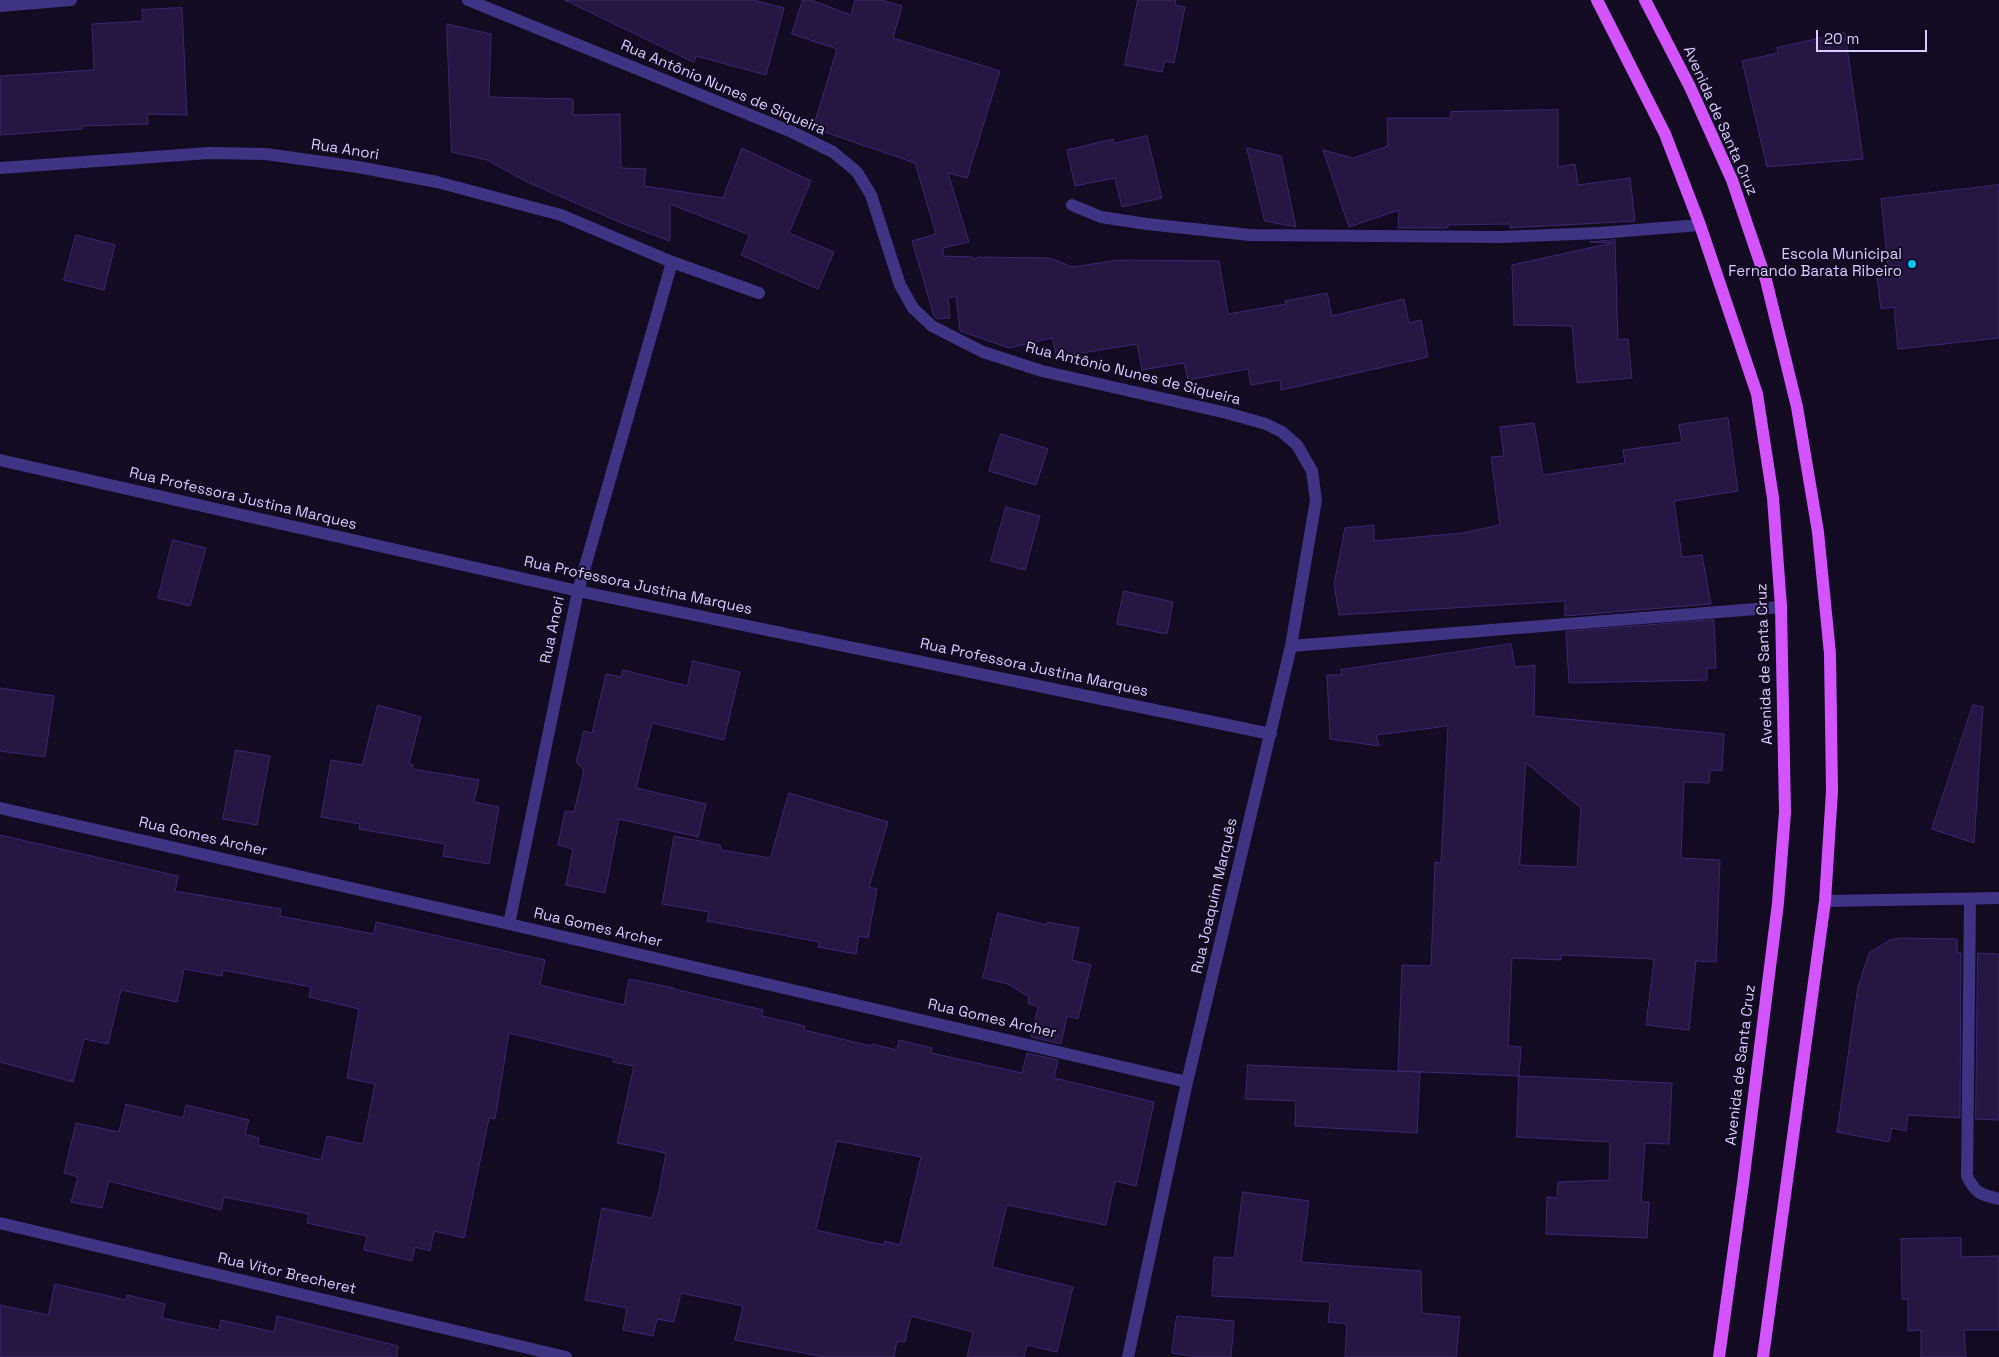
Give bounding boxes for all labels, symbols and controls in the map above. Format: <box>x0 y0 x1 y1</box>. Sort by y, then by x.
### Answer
scale bar <box>1819 20 1930 52</box>
text: 20 m <box>1824 29 1859 48</box>
street label: Rua Antônio Nunes de Siqueira <box>618 37 828 139</box>
street label: Avenida de Santa Cruz <box>1679 43 1761 199</box>
street label: Rua Anori <box>310 136 380 164</box>
place label: Escola Municipal Fernando Barata Ribeiro <box>1728 246 1902 281</box>
marker: Escola Municipal Fernando Barata Ribeiro <box>1906 258 1918 270</box>
street label: Rua Antônio Nunes de Siqueira <box>1024 339 1242 409</box>
street label: Rua Professora Justina Marques <box>128 464 358 534</box>
street label: Rua Professora Justina Marques <box>522 553 754 619</box>
street label: Avenida de Santa Cruz <box>1753 583 1777 745</box>
street label: Rua Anori <box>537 595 569 665</box>
street label: Rua Professora Justina Marques <box>918 635 1150 701</box>
street label: Rua Gomes Archer <box>137 813 269 861</box>
street label: Rua Joaquim Marquês <box>1188 816 1242 976</box>
street label: Rua Gomes Archer <box>532 904 664 952</box>
street label: Avenida de Santa Cruz <box>1722 984 1760 1146</box>
street label: Rua Gomes Archer <box>926 995 1058 1043</box>
street label: Rua Vitor Brecheret <box>216 1249 358 1299</box>

